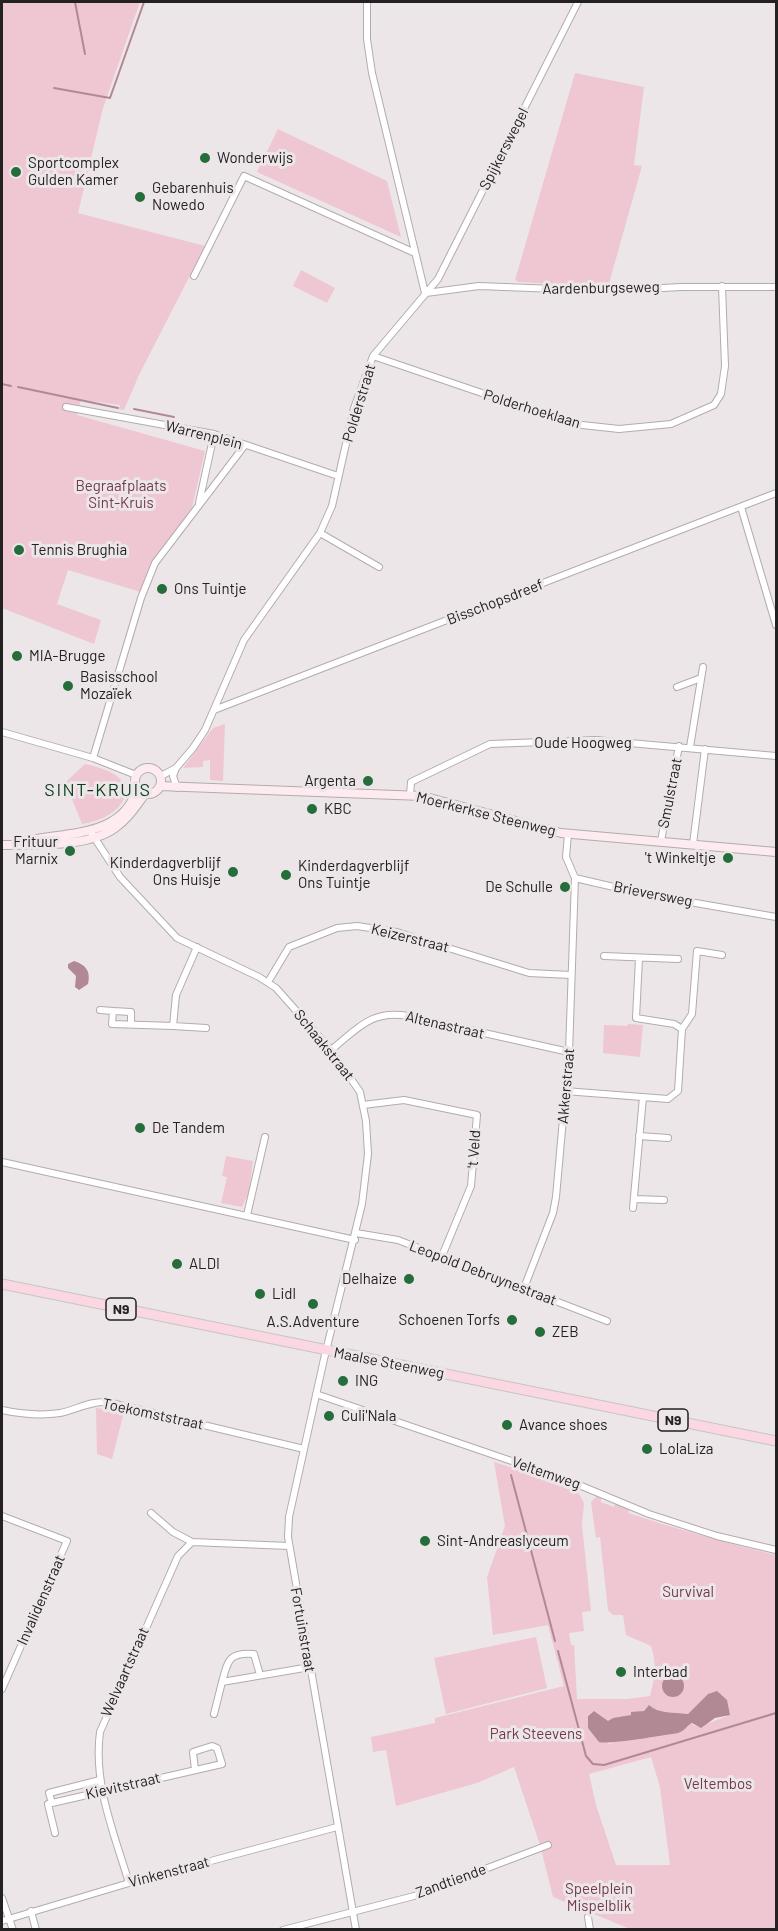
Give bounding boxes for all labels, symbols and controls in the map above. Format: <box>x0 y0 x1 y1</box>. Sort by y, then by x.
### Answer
street label: Spijkerswegel <box>476 105 532 193</box>
place label: Wonderwijs <box>217 149 293 167</box>
marker: Wonderwijs <box>198 151 212 165</box>
place label: Sportcomplex Gulden Kamer <box>28 154 119 189</box>
marker: Sportcomplex Gulden Kamer <box>9 165 23 179</box>
place label: Gebarenhuis Nowedo <box>152 179 234 214</box>
marker: Gebarenhuis Nowedo <box>133 190 147 204</box>
street label: Aardenburgseweg <box>542 278 660 298</box>
street label: Polderstraat <box>339 362 379 444</box>
street label: Polderhoeklaan <box>481 386 583 432</box>
street label: Warrenplein <box>164 417 244 453</box>
park label: Begraafplaats Sint-Kruis <box>75 477 167 512</box>
place label: Tennis Brughia <box>31 541 127 559</box>
marker: Tennis Brughia <box>12 543 26 557</box>
street label: Bisschopsdreef <box>444 575 546 629</box>
place label: Ons Tuintje <box>174 580 247 598</box>
marker: Ons Tuintje <box>155 582 169 596</box>
place label: MIA-Brugge <box>29 647 105 665</box>
marker: MIA-Brugge <box>10 649 24 663</box>
place label: Basisschool Mozaïek <box>80 668 158 703</box>
marker: Basisschool Mozaïek <box>61 679 75 693</box>
street label: Oude Hoogweg <box>534 734 632 752</box>
street label: Smulstraat <box>654 756 686 830</box>
place label: Argenta <box>304 772 356 790</box>
marker: Argenta <box>361 774 375 788</box>
district label: SINT-KRUIS <box>44 779 152 801</box>
street label: Moerkerkse Steenweg <box>414 788 558 840</box>
place label: KBC <box>324 800 352 818</box>
marker: KBC <box>305 802 319 816</box>
place label: Frituur Marnix <box>13 833 58 868</box>
marker: Frituur Marnix <box>63 844 77 858</box>
place label: 't Winkeltje <box>645 849 716 867</box>
marker: 't Winkeltje <box>721 851 735 865</box>
place label: Kinderdagverblijf Ons Huisje <box>110 854 221 889</box>
place label: Kinderdagverblijf Ons Tuintje <box>298 857 409 892</box>
marker: Kinderdagverblijf Ons Huisje <box>226 865 240 879</box>
marker: Kinderdagverblijf Ons Tuintje <box>279 868 293 882</box>
place label: De Schulle <box>485 878 553 896</box>
street label: Brieversweg <box>612 878 694 910</box>
marker: De Schulle <box>558 880 572 894</box>
street label: Keizerstraat <box>369 920 451 956</box>
street label: Schaakstraat <box>290 1006 358 1084</box>
street label: Altenastraat <box>404 1007 486 1043</box>
street label: Akkerstraat <box>554 1047 578 1125</box>
place label: De Tandem <box>152 1119 225 1137</box>
marker: De Tandem <box>133 1121 147 1135</box>
street label: 't Veld <box>464 1129 484 1169</box>
street label: Leopold Debruynestraat <box>407 1237 559 1309</box>
place label: ALDI <box>189 1255 220 1273</box>
marker: ALDI <box>170 1257 184 1271</box>
place label: Delhaize <box>342 1270 397 1288</box>
marker: Delhaize <box>402 1272 416 1286</box>
place label: Lidl <box>272 1285 296 1303</box>
marker: Lidl <box>253 1287 267 1301</box>
marker: A.S.Adventure <box>306 1297 320 1311</box>
road number: N9 <box>106 1298 136 1320</box>
place label: Schoenen Torfs <box>399 1311 500 1329</box>
place label: A.S.Adventure <box>267 1313 359 1331</box>
marker: Schoenen Torfs <box>505 1313 519 1327</box>
place label: ZEB <box>552 1323 579 1341</box>
marker: ZEB <box>533 1325 547 1339</box>
street label: Maalse Steenweg <box>332 1343 446 1383</box>
place label: ING <box>355 1372 378 1390</box>
marker: ING <box>336 1374 350 1388</box>
street label: Toekomststraat <box>101 1394 205 1434</box>
place label: Culi'Nala <box>341 1407 396 1425</box>
marker: Culi'Nala <box>322 1409 336 1423</box>
road number: N9 <box>658 1409 688 1431</box>
place label: Avance shoes <box>519 1416 607 1434</box>
marker: Avance shoes <box>500 1418 514 1432</box>
place label: LolaLiza <box>659 1440 713 1458</box>
marker: LolaLiza <box>640 1442 654 1456</box>
street label: Veltemweg <box>509 1453 583 1493</box>
place label: Sint-Andreaslyceum <box>437 1532 569 1550</box>
marker: Sint-Andreaslyceum <box>418 1534 432 1548</box>
street label: Invalidenstraat <box>13 1552 69 1648</box>
park label: Survival <box>662 1583 714 1601</box>
street label: Fortuinstraat <box>287 1586 319 1674</box>
street label: Welvaartstraat <box>97 1624 153 1720</box>
place label: Interbad <box>633 1663 688 1681</box>
marker: Interbad <box>614 1665 628 1679</box>
park label: Park Steevens <box>490 1725 582 1743</box>
street label: Kievitstraat <box>84 1769 162 1803</box>
park label: Veltembos <box>684 1775 752 1793</box>
street label: Vinkenstraat <box>127 1853 211 1891</box>
street label: Zandtiende <box>413 1860 489 1902</box>
park label: Speelplein Mispelblik <box>565 1880 633 1915</box>

